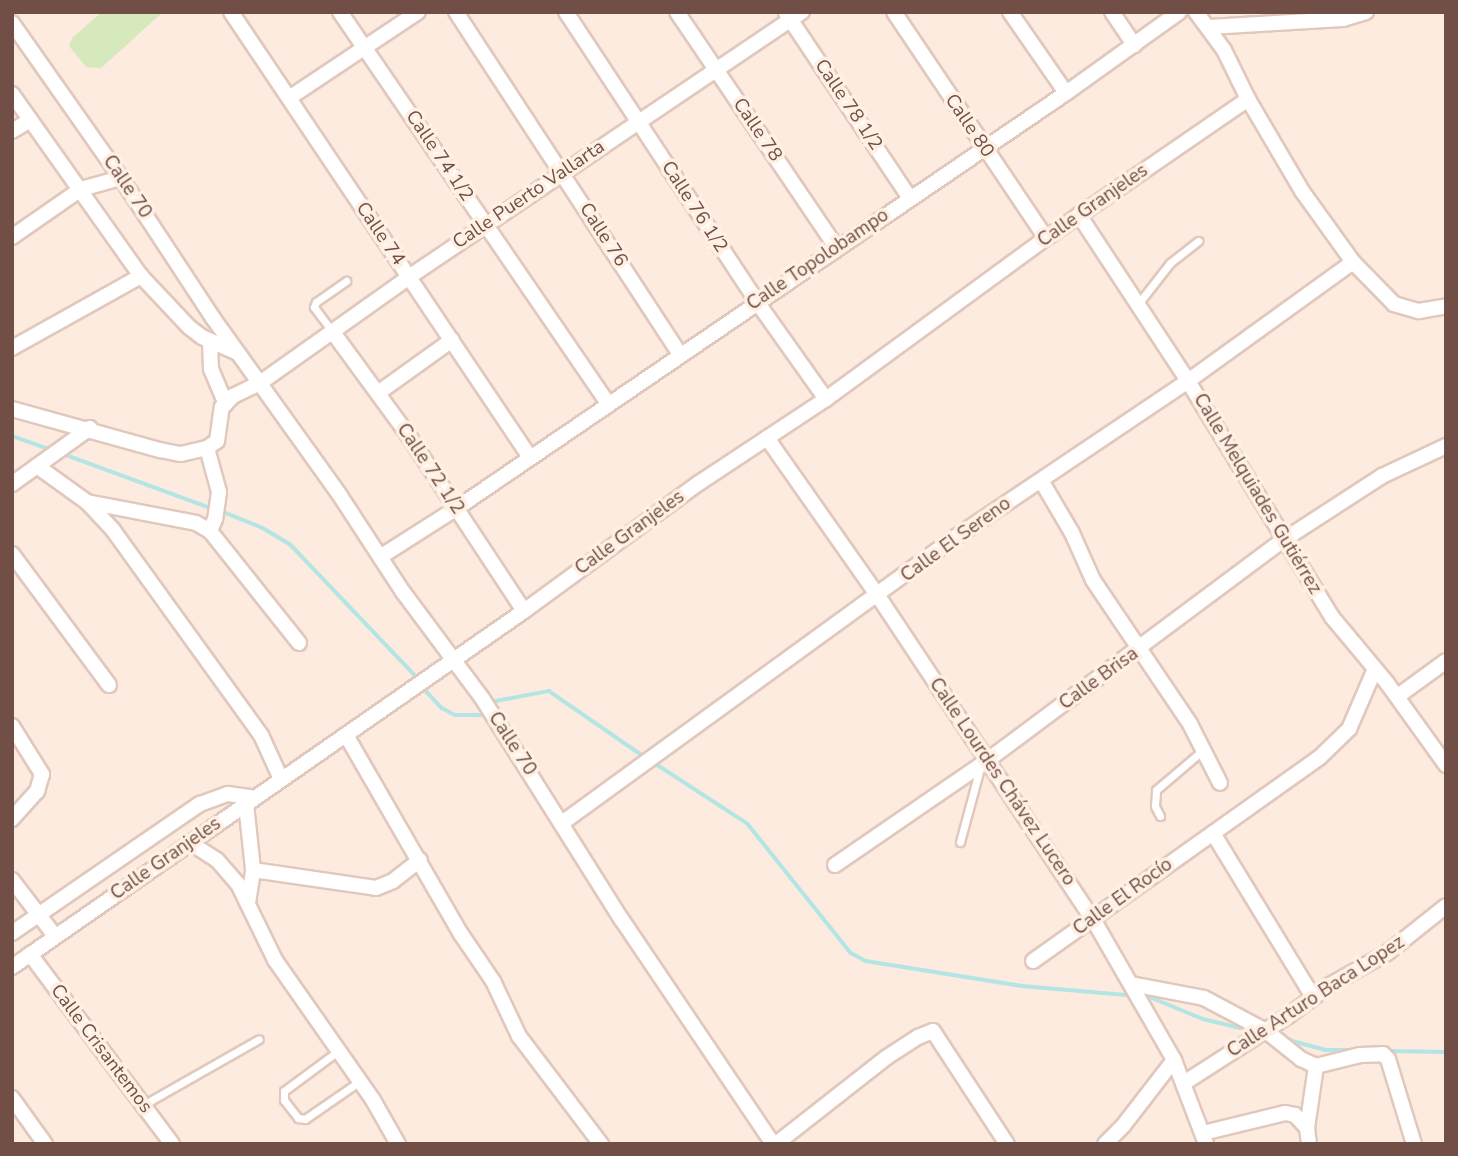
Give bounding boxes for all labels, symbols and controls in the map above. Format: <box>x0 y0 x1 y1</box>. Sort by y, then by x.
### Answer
street label: Calle 78 1/2 <box>809 55 887 155</box>
street label: Calle 80 <box>940 90 998 162</box>
street label: Calle 78 <box>728 94 786 166</box>
street label: Calle 74 1/2 <box>400 106 478 206</box>
street label: Calle Puerto Vallarta <box>449 136 609 254</box>
street label: Calle 70 <box>98 151 156 223</box>
street label: Calle 76 1/2 <box>656 157 732 257</box>
street label: Calle Granjeles <box>1033 160 1153 252</box>
street label: Calle 74 <box>351 198 409 270</box>
street label: Calle 76 <box>574 199 632 271</box>
street label: Calle Topolobampo <box>743 204 893 316</box>
street label: Calle Melquiades Gutiérrez <box>1188 390 1326 598</box>
street label: Calle 72 1/2 <box>391 419 469 519</box>
street label: Calle Granjeles <box>571 486 689 580</box>
street label: Calle El Sereno <box>897 493 1015 587</box>
street label: Calle Brisa <box>1055 643 1143 715</box>
street label: Calle Lourdes Chávez Lucero <box>924 674 1080 890</box>
street label: Calle 70 <box>483 708 541 780</box>
street label: Calle Granjeles <box>106 813 226 905</box>
street label: Calle El Rocío <box>1069 853 1177 941</box>
street label: Calle Arturo Baca Lopez <box>1223 931 1409 1063</box>
street label: Calle Crisantemos <box>45 980 157 1118</box>

